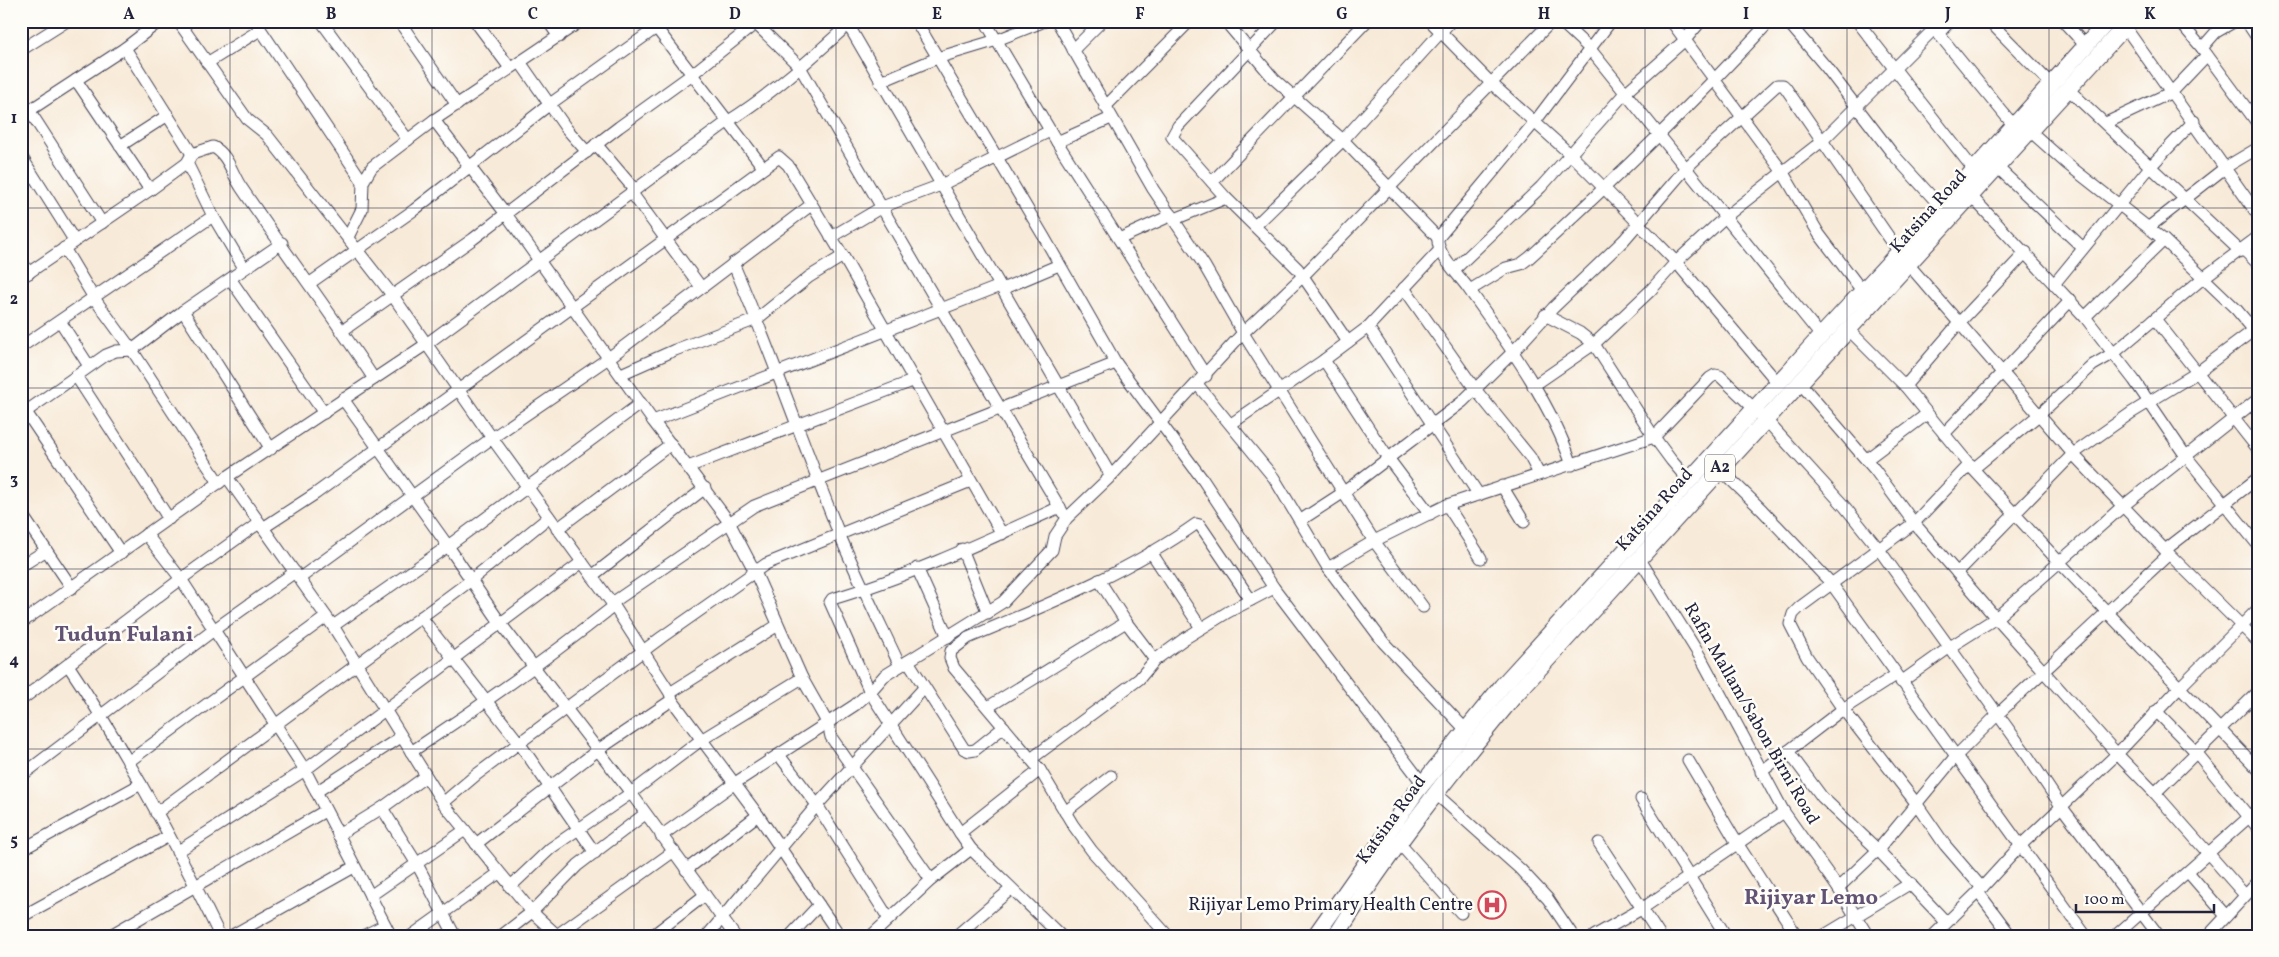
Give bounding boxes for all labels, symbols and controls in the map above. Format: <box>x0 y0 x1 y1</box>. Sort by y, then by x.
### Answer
text: A <box>123 4 135 26</box>
text: B <box>326 4 337 26</box>
text: C <box>528 4 538 26</box>
text: D <box>729 4 741 26</box>
text: E <box>932 4 942 26</box>
text: F <box>1135 4 1145 26</box>
text: G <box>1336 4 1348 26</box>
text: H <box>1538 4 1550 26</box>
text: I <box>1743 4 1749 26</box>
text: J <box>1944 4 1951 26</box>
text: K <box>2144 4 2156 26</box>
text: 1 <box>11 108 17 130</box>
street label: Katsina Road <box>1885 165 1973 259</box>
text: 2 <box>10 289 18 311</box>
road number: A2 <box>1705 454 1735 482</box>
street label: Katsina Road <box>1611 463 1699 557</box>
text: 3 <box>10 469 18 491</box>
street label: Rafin Mallam/Sabon Birni Road <box>1677 599 1825 829</box>
district label: Tudun Fulani <box>54 620 194 651</box>
text: 4 <box>9 650 19 672</box>
street label: Katsina Road <box>1351 770 1433 870</box>
text: 5 <box>10 830 18 852</box>
scale bar <box>2076 882 2214 914</box>
district label: Rijiyar Lemo <box>1744 883 1878 914</box>
hospital icon: Rijiyar Lemo Primary Health Centre <box>1477 890 1507 920</box>
text: 100 m <box>2084 890 2124 911</box>
place label: Rijiyar Lemo Primary Health Centre <box>1188 893 1473 918</box>

